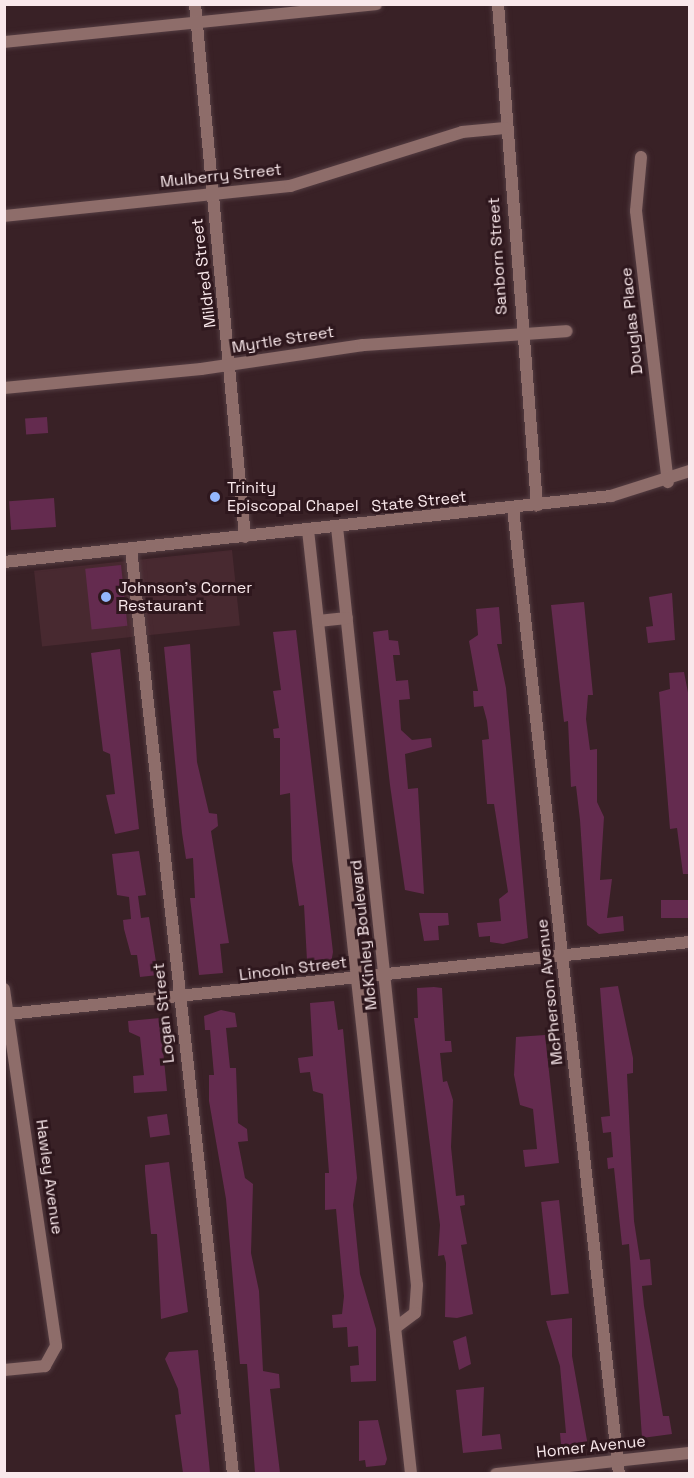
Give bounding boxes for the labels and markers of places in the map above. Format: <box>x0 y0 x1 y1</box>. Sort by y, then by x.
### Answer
place label: Trinity Episcopal Chapel <box>227 478 359 516</box>
marker: Trinity Episcopal Chapel <box>208 490 222 504</box>
place label: Johnson's Corner Restaurant <box>118 578 252 616</box>
marker: Johnson's Corner Restaurant <box>99 590 113 604</box>

